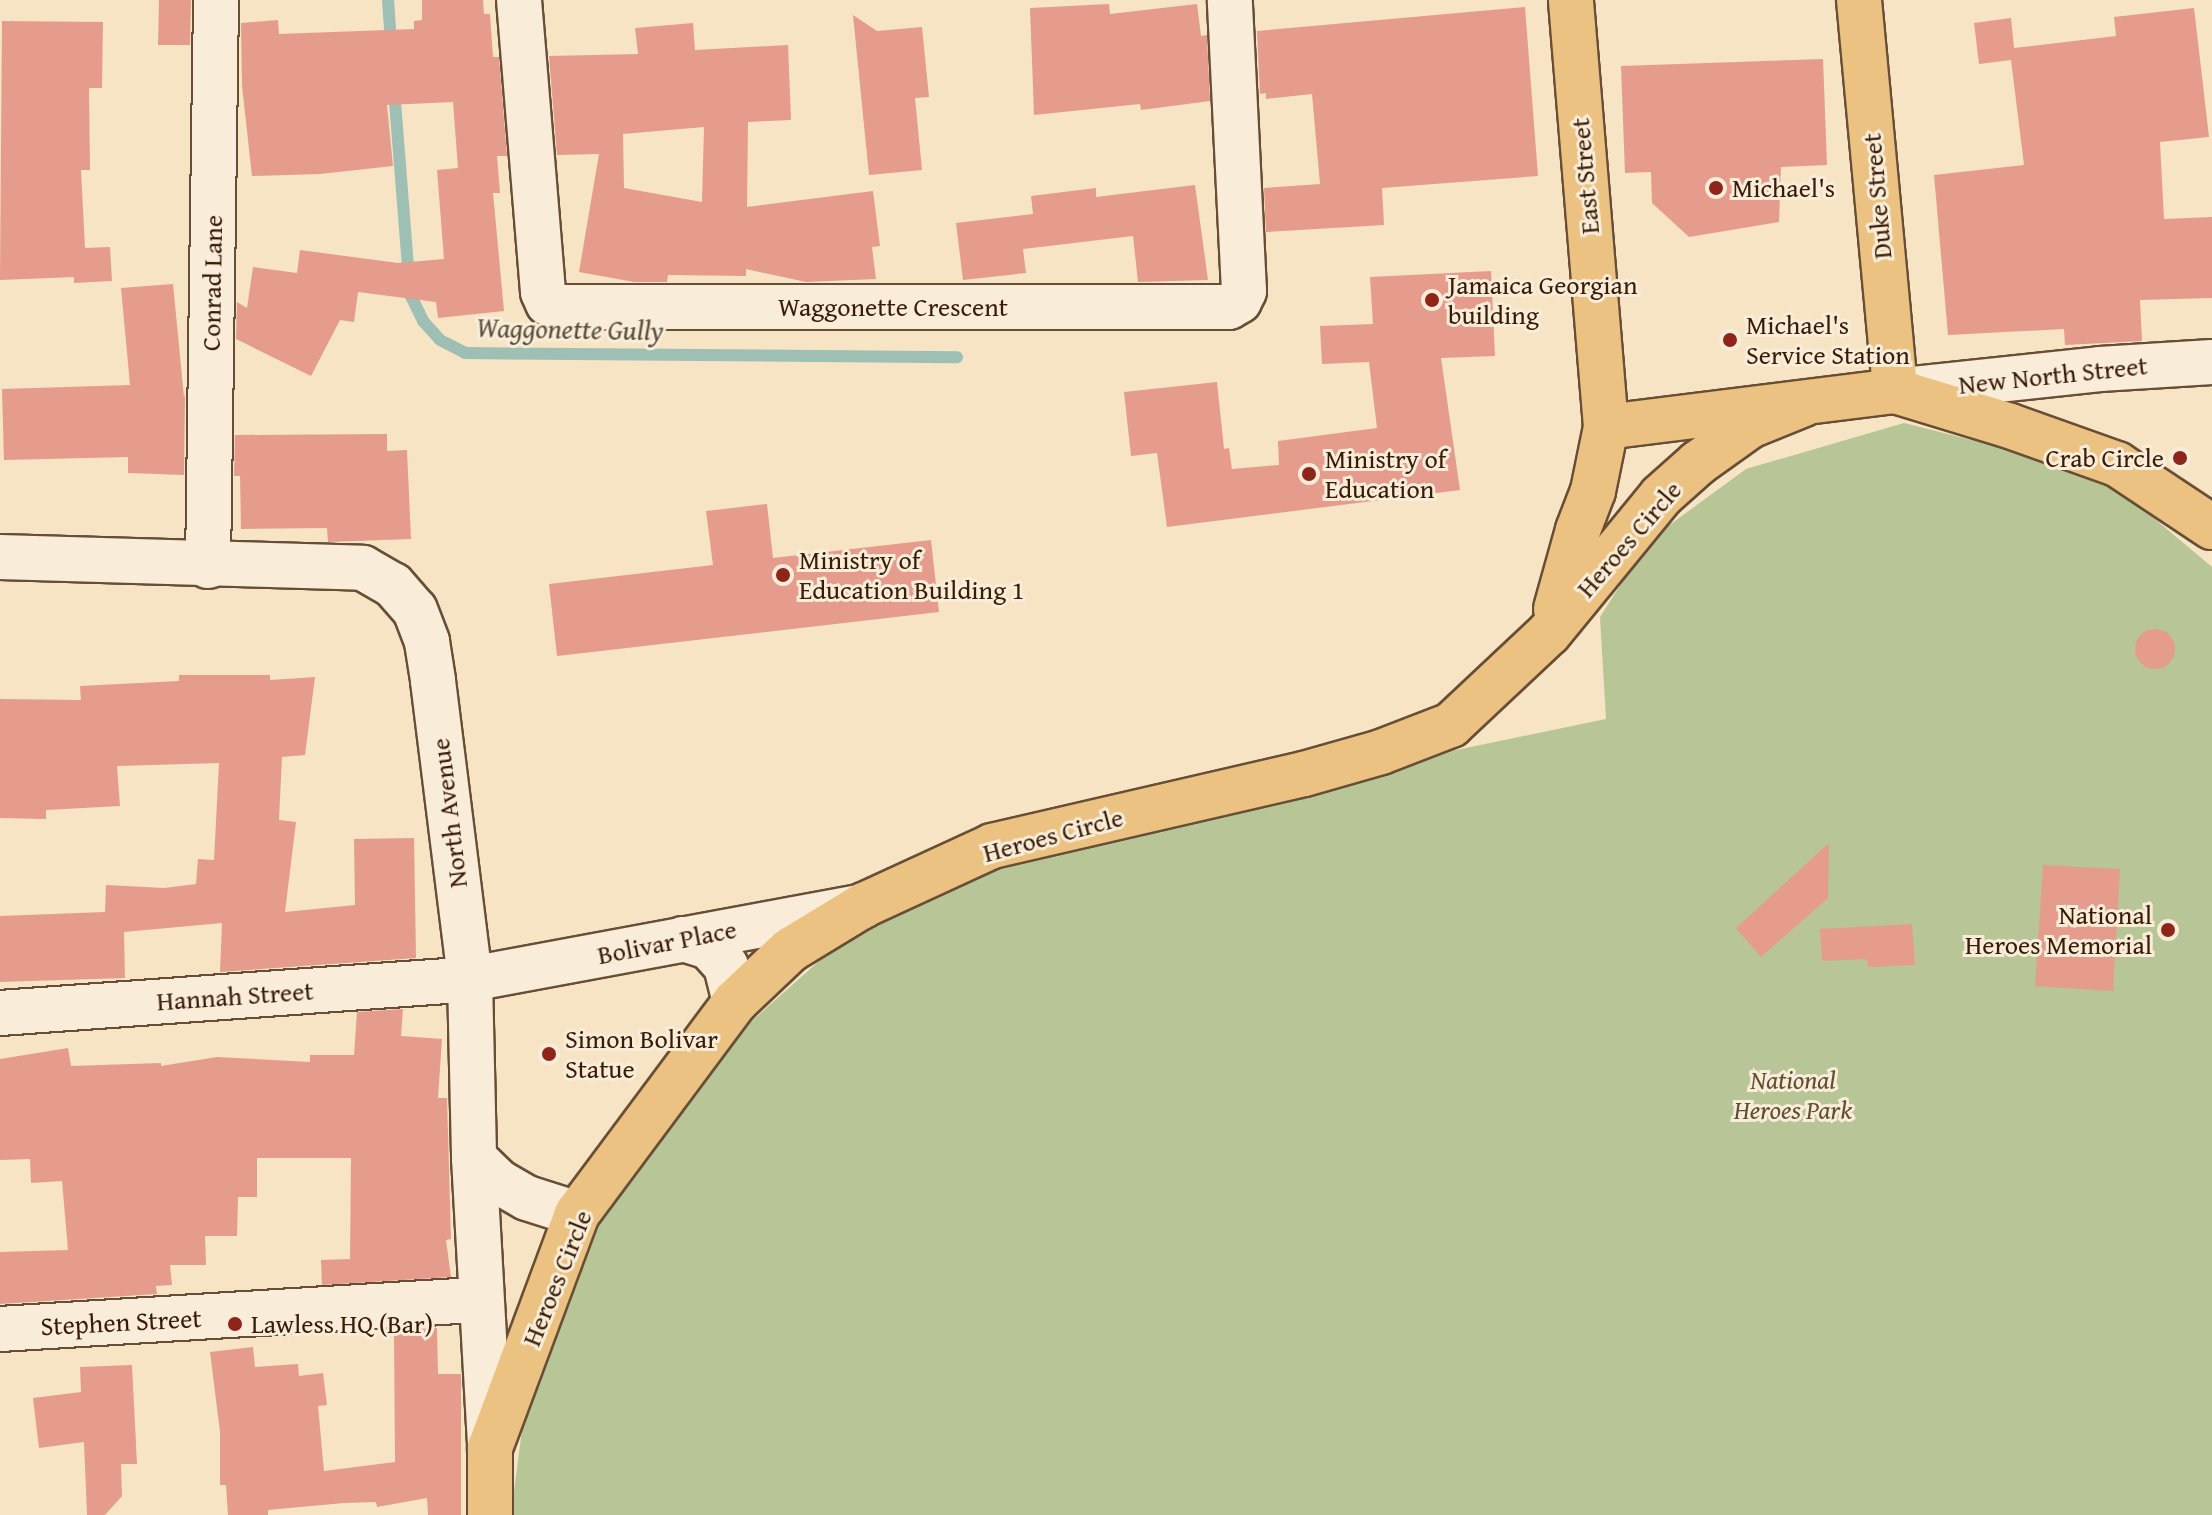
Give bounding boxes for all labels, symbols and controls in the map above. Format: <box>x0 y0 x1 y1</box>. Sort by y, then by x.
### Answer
street label: East Street <box>1564 117 1606 235</box>
street label: Duke Street <box>1856 132 1898 260</box>
place label: Michael's <box>1732 172 1835 204</box>
marker: Michael's <box>1707 179 1725 197</box>
street label: Conrad Lane <box>195 215 229 351</box>
place label: Jamaica Georgian building <box>1448 269 1637 330</box>
street label: Waggonette Crescent <box>778 291 1008 323</box>
marker: Jamaica Georgian building <box>1423 291 1441 309</box>
place label: Michael's Service Station <box>1746 309 1910 370</box>
water label: Waggonette Gully <box>476 311 664 347</box>
marker: Michael's Service Station <box>1721 331 1739 349</box>
street label: New North Street <box>1957 350 2149 400</box>
place label: Crab Circle <box>2046 442 2164 474</box>
place label: Ministry of Education <box>1325 443 1446 504</box>
marker: Crab Circle <box>2171 449 2189 467</box>
marker: Ministry of Education <box>1300 465 1318 483</box>
street label: Heroes Circle <box>1570 475 1688 603</box>
place label: Ministry of Education Building 1 <box>799 544 1024 606</box>
marker: Ministry of Education Building 1 <box>774 566 792 584</box>
street label: North Avenue <box>424 736 474 890</box>
street label: Heroes Circle <box>980 801 1126 869</box>
place label: National Heroes Memorial <box>1965 899 2152 960</box>
street label: Bolivar Place <box>595 913 739 971</box>
marker: National Heroes Memorial <box>2159 921 2177 939</box>
street label: Hannah Street <box>156 975 314 1017</box>
place label: Simon Bolivar Statue <box>565 1023 718 1084</box>
marker: Simon Bolivar Statue <box>540 1045 558 1063</box>
park label: National Heroes Park <box>1734 1064 1852 1126</box>
street label: Heroes Circle <box>516 1206 598 1350</box>
street label: Stephen Street <box>40 1302 202 1342</box>
place label: Lawless HQ (Bar) <box>251 1308 433 1340</box>
marker: Lawless HQ (Bar) <box>226 1315 244 1333</box>

